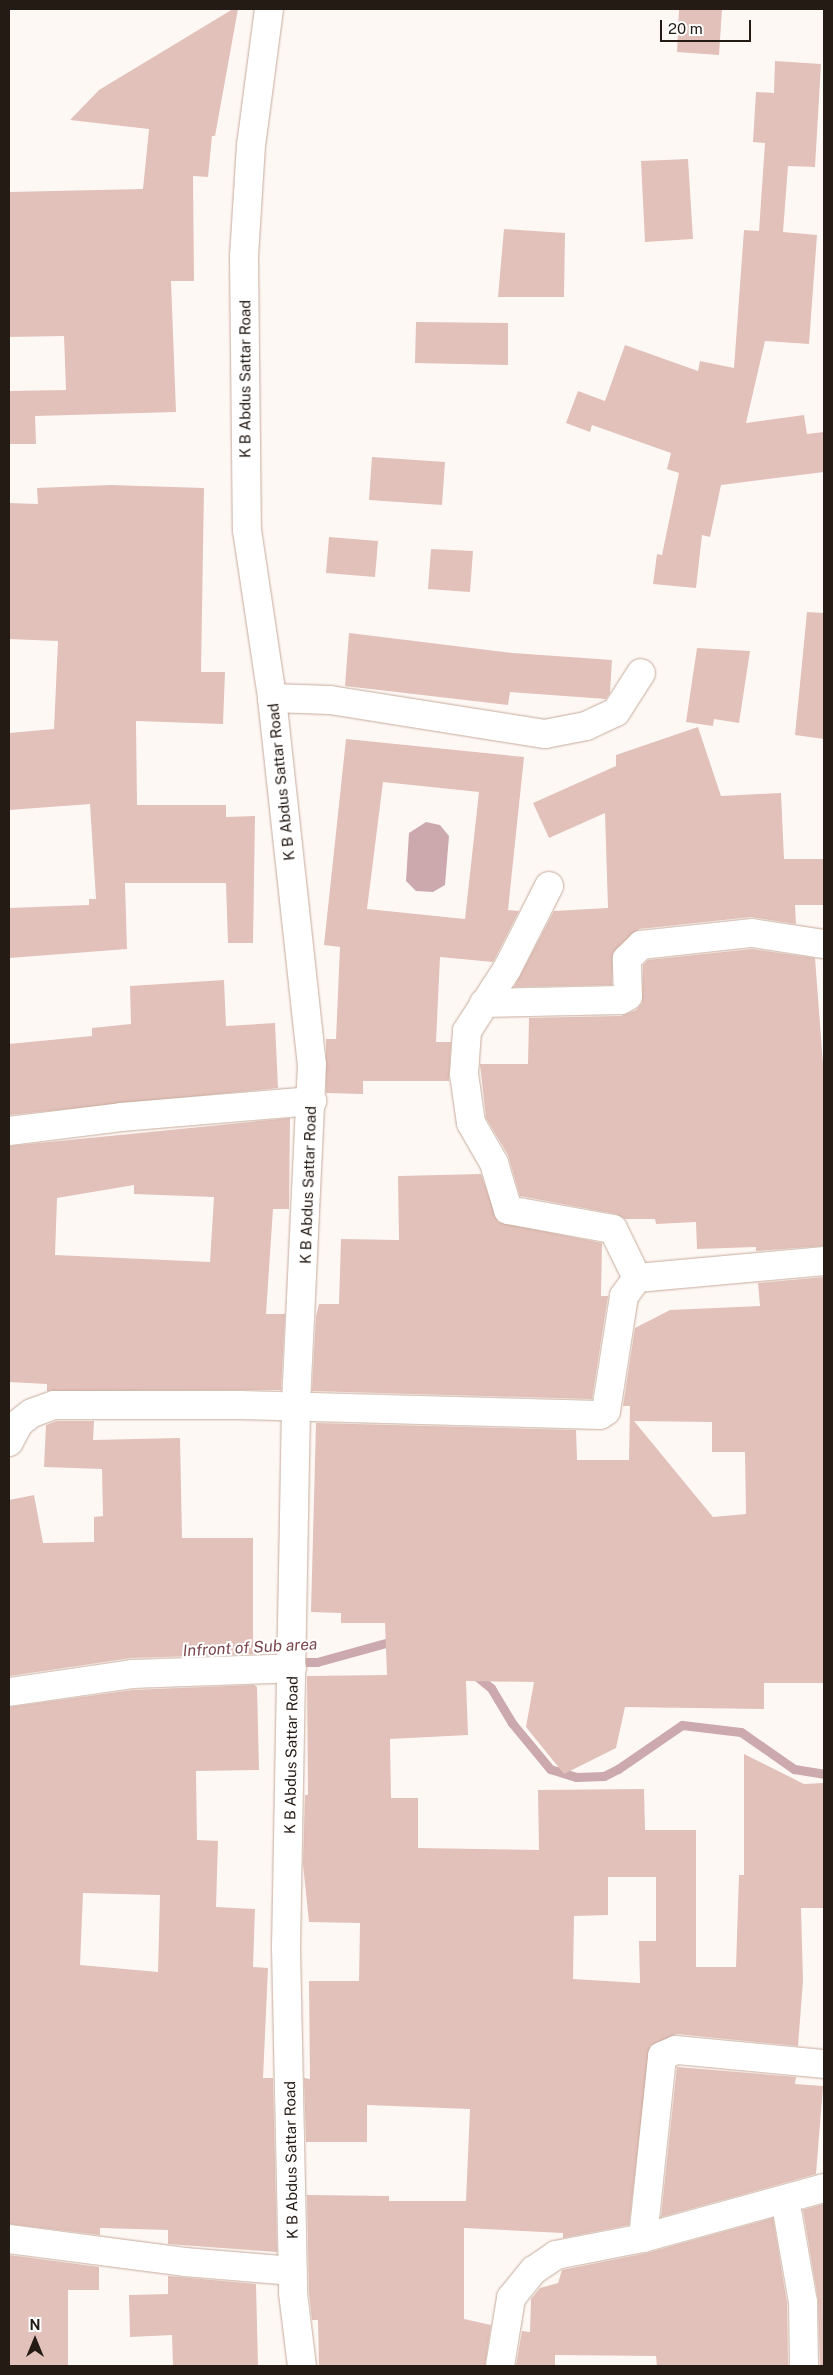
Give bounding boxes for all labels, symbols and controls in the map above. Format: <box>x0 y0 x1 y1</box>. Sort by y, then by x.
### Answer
scale bar <box>663 10 754 42</box>
text: 20 m <box>668 20 703 37</box>
street label: K B Abdus Sattar Road <box>236 300 254 458</box>
street label: K B Abdus Sattar Road <box>264 702 298 862</box>
street label: K B Abdus Sattar Road <box>296 1106 320 1264</box>
water label: Infront of Sub area <box>182 1635 318 1661</box>
street label: K B Abdus Sattar Road <box>281 1676 301 1834</box>
street label: K B Abdus Sattar Road <box>281 2081 301 2239</box>
north arrow <box>10 2315 60 2365</box>
text: N <box>30 2317 40 2333</box>

